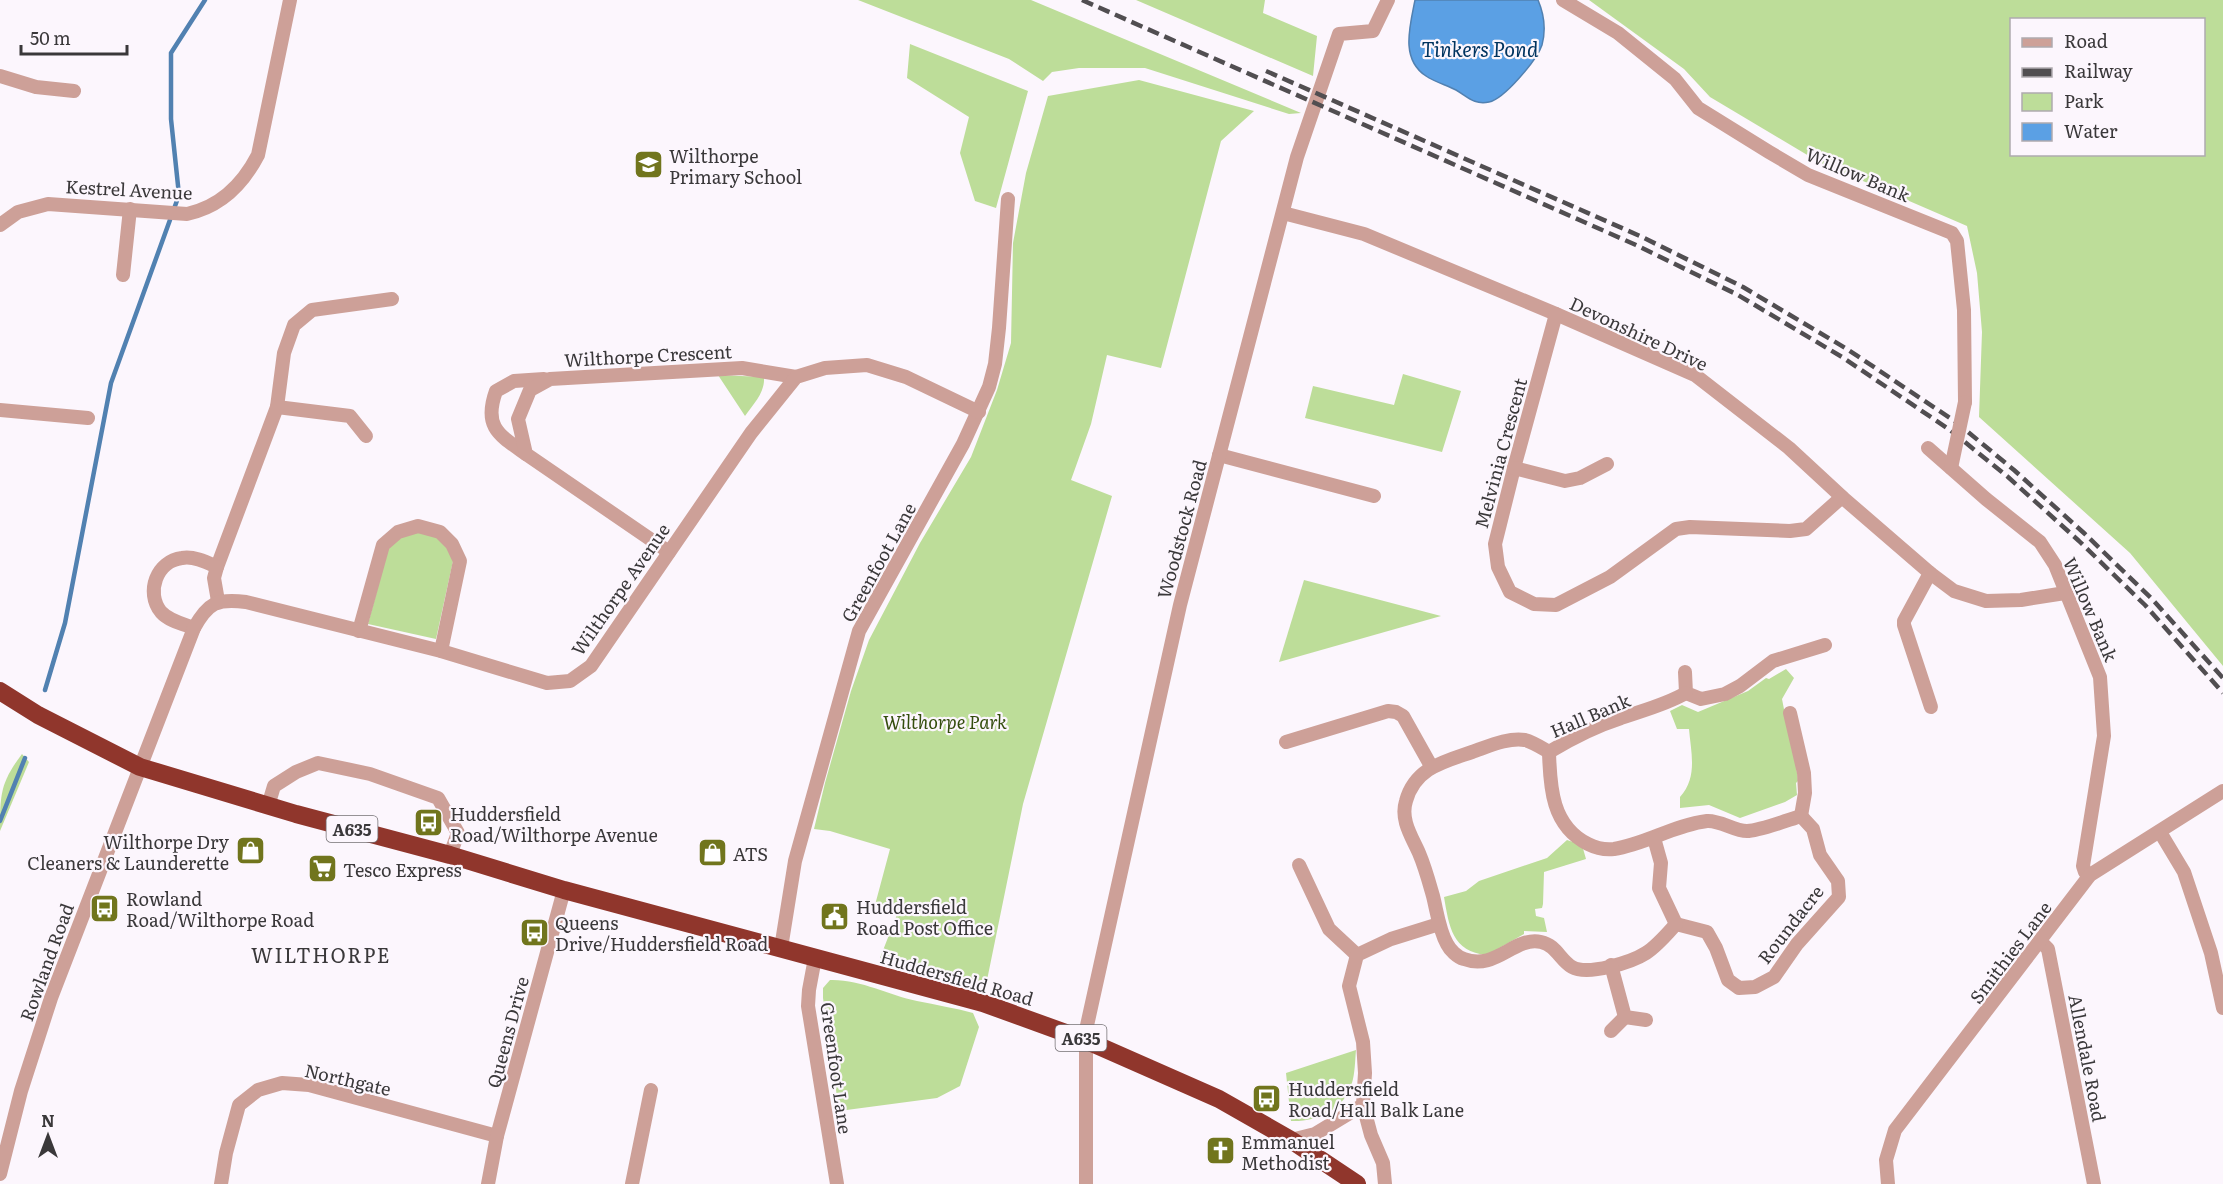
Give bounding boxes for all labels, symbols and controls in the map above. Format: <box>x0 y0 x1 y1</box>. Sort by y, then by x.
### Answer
scale bar <box>21 18 128 56</box>
legend <box>2010 18 2205 156</box>
text: 50 m <box>30 24 71 51</box>
text: Road <box>2064 27 2108 54</box>
water label: Tinkers Pond <box>1422 33 1539 63</box>
text: Railway <box>2064 57 2133 84</box>
text: Park <box>2064 87 2105 114</box>
text: Water <box>2064 117 2118 144</box>
street label: Willow Bank <box>1802 140 1915 208</box>
place label: Wilthorpe Primary School <box>669 142 802 190</box>
school or university icon: Wilthorpe Primary School <box>632 149 664 181</box>
street label: Kestrel Avenue <box>65 172 193 206</box>
street label: Devonshire Drive <box>1565 289 1713 377</box>
street label: Wilthorpe Crescent <box>563 337 733 373</box>
street label: Melvinia Crescent <box>1467 374 1533 531</box>
street label: Woodstock Road <box>1149 456 1213 602</box>
street label: Greenfoot Lane <box>834 497 922 627</box>
street label: Wilthorpe Avenue <box>564 517 676 661</box>
street label: Willow Bank <box>2057 553 2125 666</box>
street label: Hall Bank <box>1546 686 1635 744</box>
park label: Wilthorpe Park <box>883 708 1007 735</box>
place label: Huddersfield Road/Wilthorpe Avenue <box>450 800 658 848</box>
bus stop icon: Huddersfield Road/Wilthorpe Avenue <box>413 807 445 839</box>
road number: A635 <box>326 816 378 842</box>
place label: Wilthorpe Dry Cleaners & Launderette <box>27 828 230 876</box>
shop icon: Wilthorpe Dry Cleaners & Launderette <box>234 835 266 867</box>
shop icon: ATS <box>696 837 728 869</box>
place label: ATS <box>733 840 768 867</box>
supermarket icon: Tesco Express <box>306 853 338 885</box>
place label: Tesco Express <box>343 856 462 883</box>
street label: Roundacre <box>1751 879 1829 969</box>
place label: Rowland Road/Wilthorpe Road <box>126 885 314 933</box>
bus stop icon: Rowland Road/Wilthorpe Road <box>89 892 121 924</box>
place label: Huddersfield Road Post Office <box>856 893 993 941</box>
street label: Smithies Lane <box>1963 895 2057 1009</box>
street label: Rowland Road <box>12 899 80 1025</box>
public building icon: Huddersfield Road Post Office <box>819 900 851 932</box>
place label: Queens Drive/Huddersfield Road <box>555 909 768 957</box>
bus stop icon: Queens Drive/Huddersfield Road <box>518 916 550 948</box>
district label: WILTHORPE <box>251 939 391 969</box>
street label: Huddersfield Road <box>877 942 1037 1012</box>
street label: Queens Drive <box>479 973 535 1091</box>
street label: Allendale Road <box>2062 992 2114 1124</box>
street label: Greenfoot Lane <box>814 1000 860 1136</box>
road number: A635 <box>1056 1025 1106 1051</box>
street label: Northgate <box>302 1056 394 1102</box>
place label: Huddersfield Road/Hall Balk Lane <box>1288 1075 1464 1123</box>
bus stop icon: Huddersfield Road/Hall Balk Lane <box>1251 1082 1283 1114</box>
north arrow <box>18 1106 78 1166</box>
text: N <box>41 1108 55 1132</box>
place label: Emmanuel Methodist <box>1241 1128 1335 1176</box>
church icon: Emmanuel Methodist <box>1204 1135 1236 1167</box>

